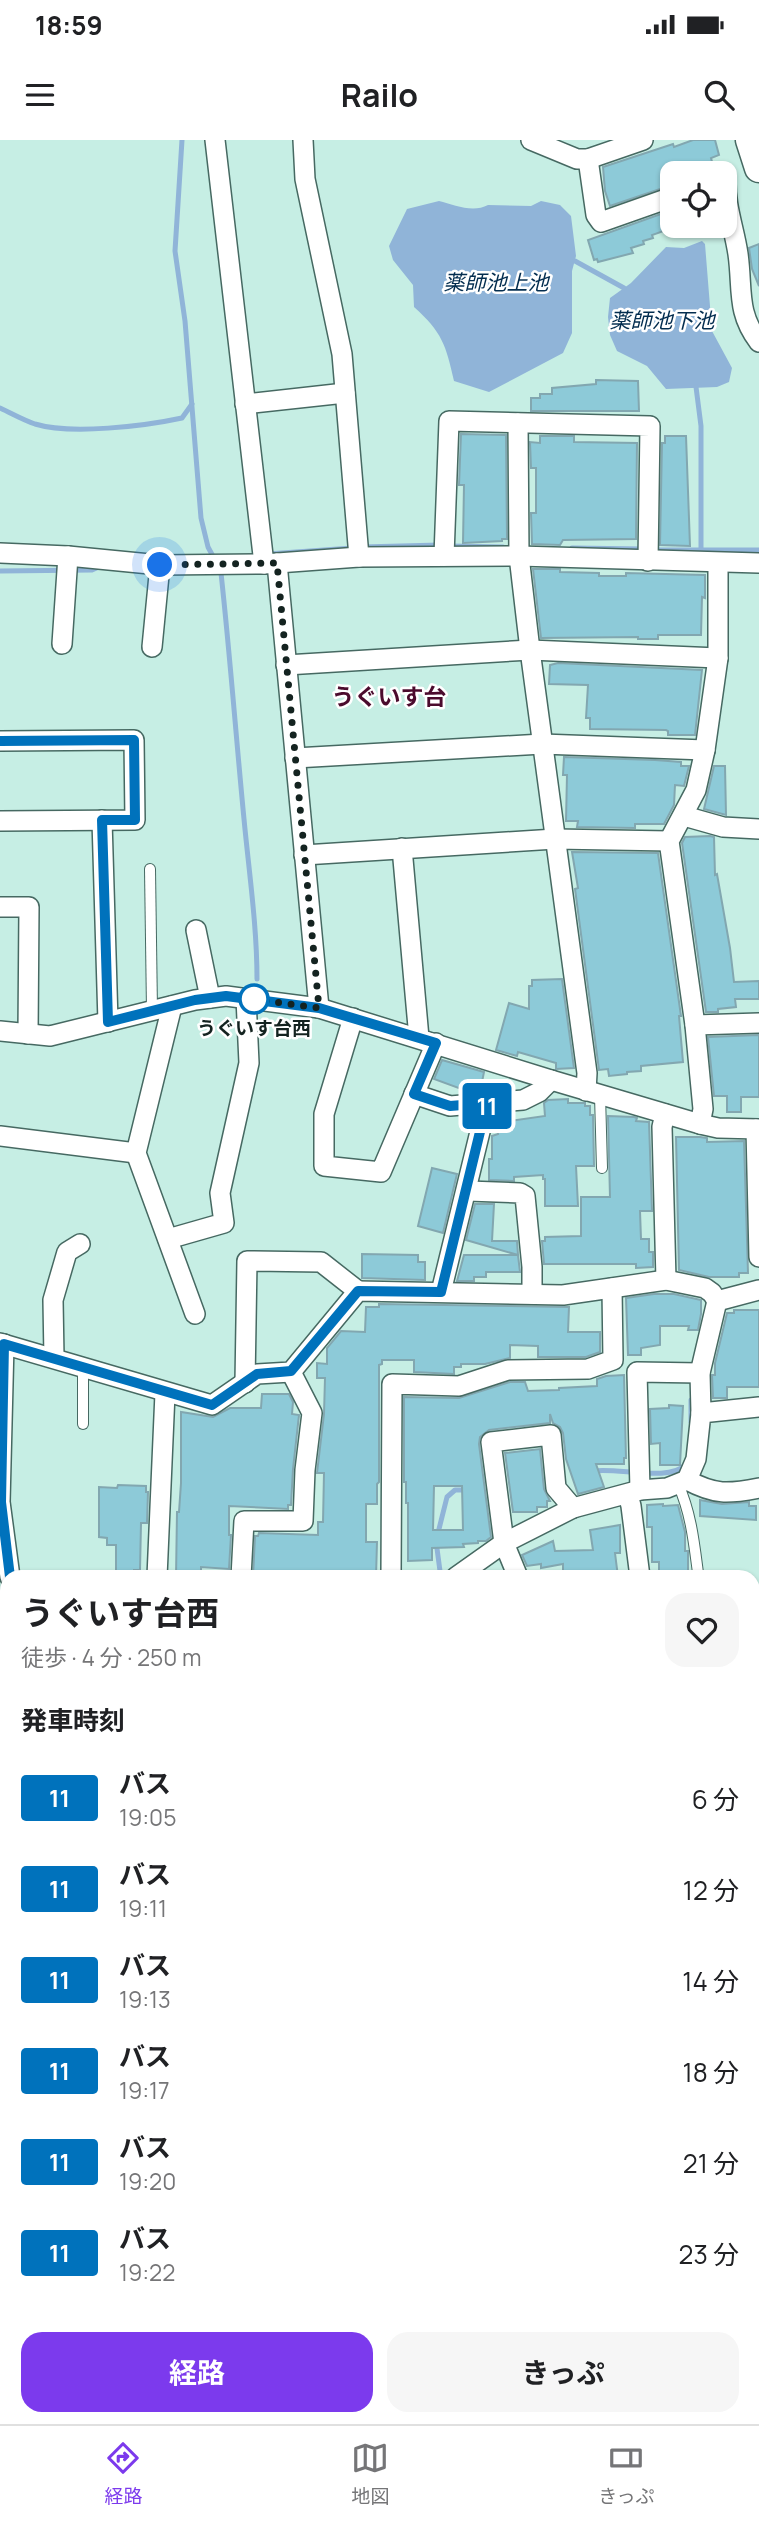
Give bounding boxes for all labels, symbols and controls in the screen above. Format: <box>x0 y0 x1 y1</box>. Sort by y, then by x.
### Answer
text: 18:59 <box>35 7 103 43</box>
text: Railo <box>341 73 418 117</box>
icon: menu <box>21 76 59 114</box>
icon: search <box>700 76 738 114</box>
map controls <box>660 161 737 238</box>
button: locate <box>660 161 737 238</box>
water label: 薬師池上池 <box>444 268 550 296</box>
water label: 薬師池下池 <box>610 306 716 334</box>
your location <box>142 547 177 582</box>
district label: うぐいす台 <box>332 680 447 712</box>
marker: うぐいす台西 <box>239 984 269 1014</box>
place label: うぐいす台西 <box>197 1015 311 1041</box>
line badge: 11 <box>456 1083 518 1129</box>
text: 11 <box>476 1089 498 1122</box>
text: うぐいす台西 <box>21 1590 219 1635</box>
button: heart <box>665 1593 739 1667</box>
text: 徒歩 · 4 分 · 250 m <box>21 1641 202 1673</box>
text: 発車時刻 <box>21 1702 125 1738</box>
text: バス <box>119 1765 171 1801</box>
text: 11 <box>49 1781 70 1814</box>
text: 6 分 <box>692 1781 739 1817</box>
text: 19:05 <box>119 1801 176 1833</box>
text: バス <box>119 1856 171 1892</box>
text: 11 <box>49 1872 70 1905</box>
text: 12 分 <box>683 1872 739 1908</box>
text: 19:11 <box>119 1892 167 1924</box>
text: バス <box>119 1947 171 1983</box>
text: 11 <box>49 1963 70 1996</box>
text: 14 分 <box>682 1963 739 1999</box>
text: 19:13 <box>119 1983 171 2015</box>
text: バス <box>119 2038 171 2074</box>
text: 11 <box>49 2054 70 2087</box>
text: 18 分 <box>683 2054 739 2090</box>
text: 19:17 <box>119 2074 170 2106</box>
text: バス <box>119 2129 171 2165</box>
text: 11 <box>49 2145 70 2178</box>
text: 21 分 <box>683 2145 739 2181</box>
text: 19:20 <box>119 2165 176 2197</box>
text: バス <box>119 2220 171 2256</box>
text: 11 <box>49 2236 70 2269</box>
text: 23 分 <box>679 2236 739 2272</box>
text: 19:22 <box>119 2256 175 2288</box>
button: 経路 <box>21 2332 373 2412</box>
button: きっぷ <box>387 2332 739 2412</box>
tab: 経路 <box>104 2439 142 2509</box>
tab: 地図 <box>351 2439 389 2509</box>
tab: きっぷ <box>598 2439 655 2509</box>

